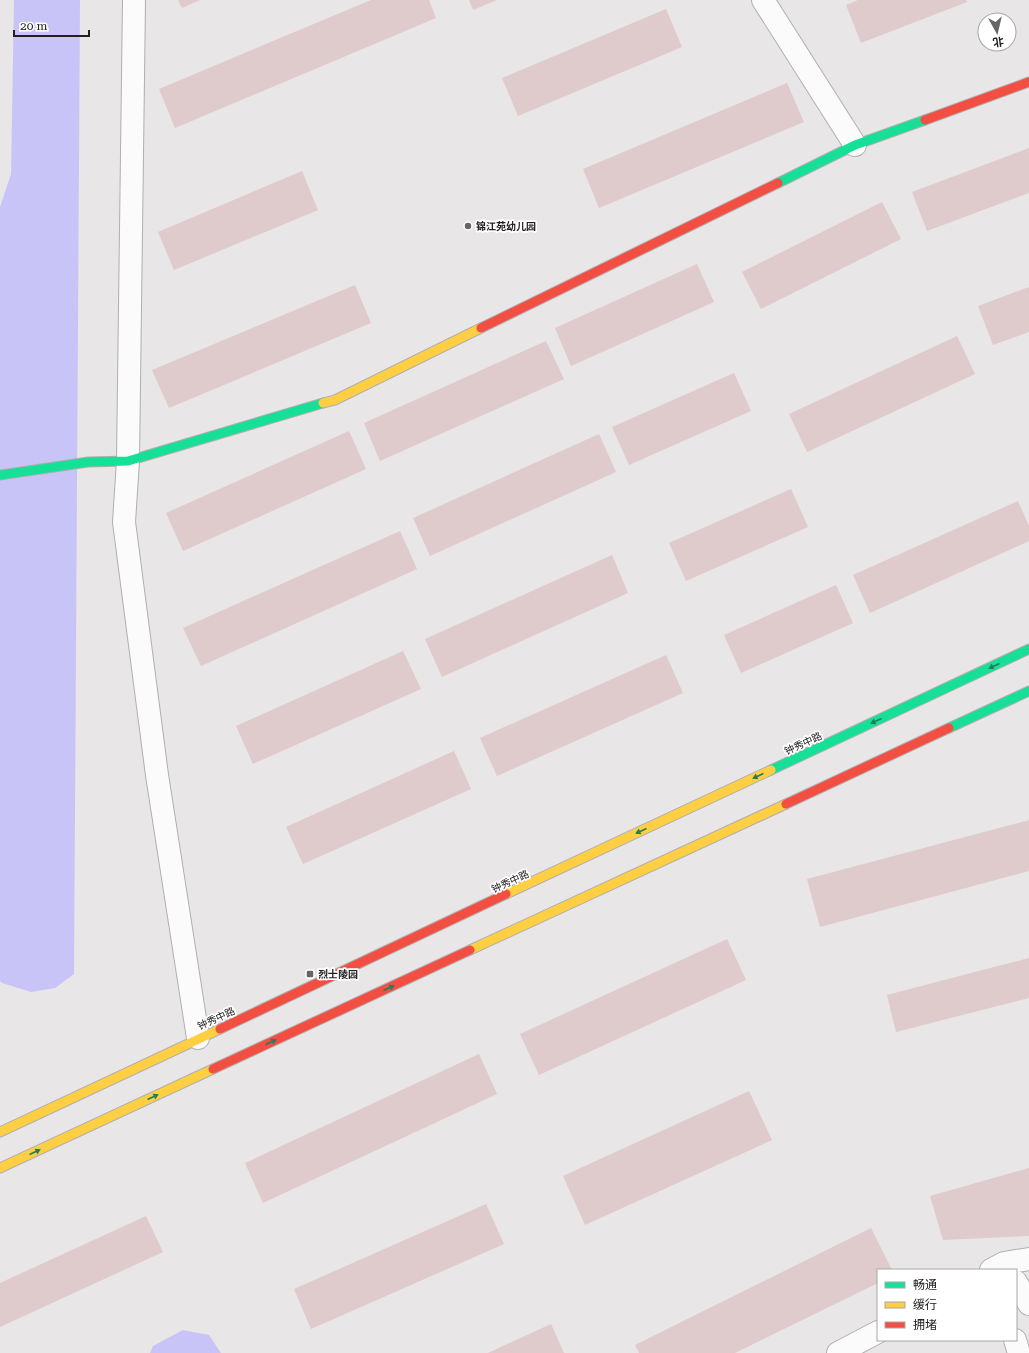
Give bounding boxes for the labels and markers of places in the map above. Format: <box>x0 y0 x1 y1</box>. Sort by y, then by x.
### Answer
place label: 锦江苑幼儿园 <box>476 220 536 232</box>
marker: 锦江苑幼儿园 <box>463 221 473 231</box>
marker: 烈士陵园 <box>305 969 315 979</box>
place label: 烈士陵园 <box>318 969 358 980</box>

